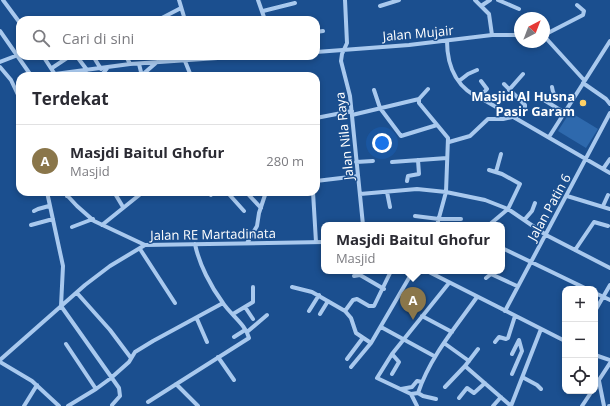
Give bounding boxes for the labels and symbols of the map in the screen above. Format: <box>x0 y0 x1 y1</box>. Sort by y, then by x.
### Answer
north arrow <box>514 12 550 48</box>
street label: Jalan Mujair <box>380 21 455 45</box>
place label: Masjid Al Husna Pasir Garam <box>471 87 575 120</box>
street label: Jalan Nila Raya <box>330 91 358 183</box>
marker: Masjid Al Husna Pasir Garam <box>578 98 588 108</box>
your location <box>372 133 392 153</box>
street label: Jalan Patin 6 <box>522 170 575 246</box>
street label: Jalan RE Martadinata <box>148 224 276 244</box>
pin: A <box>400 287 426 320</box>

